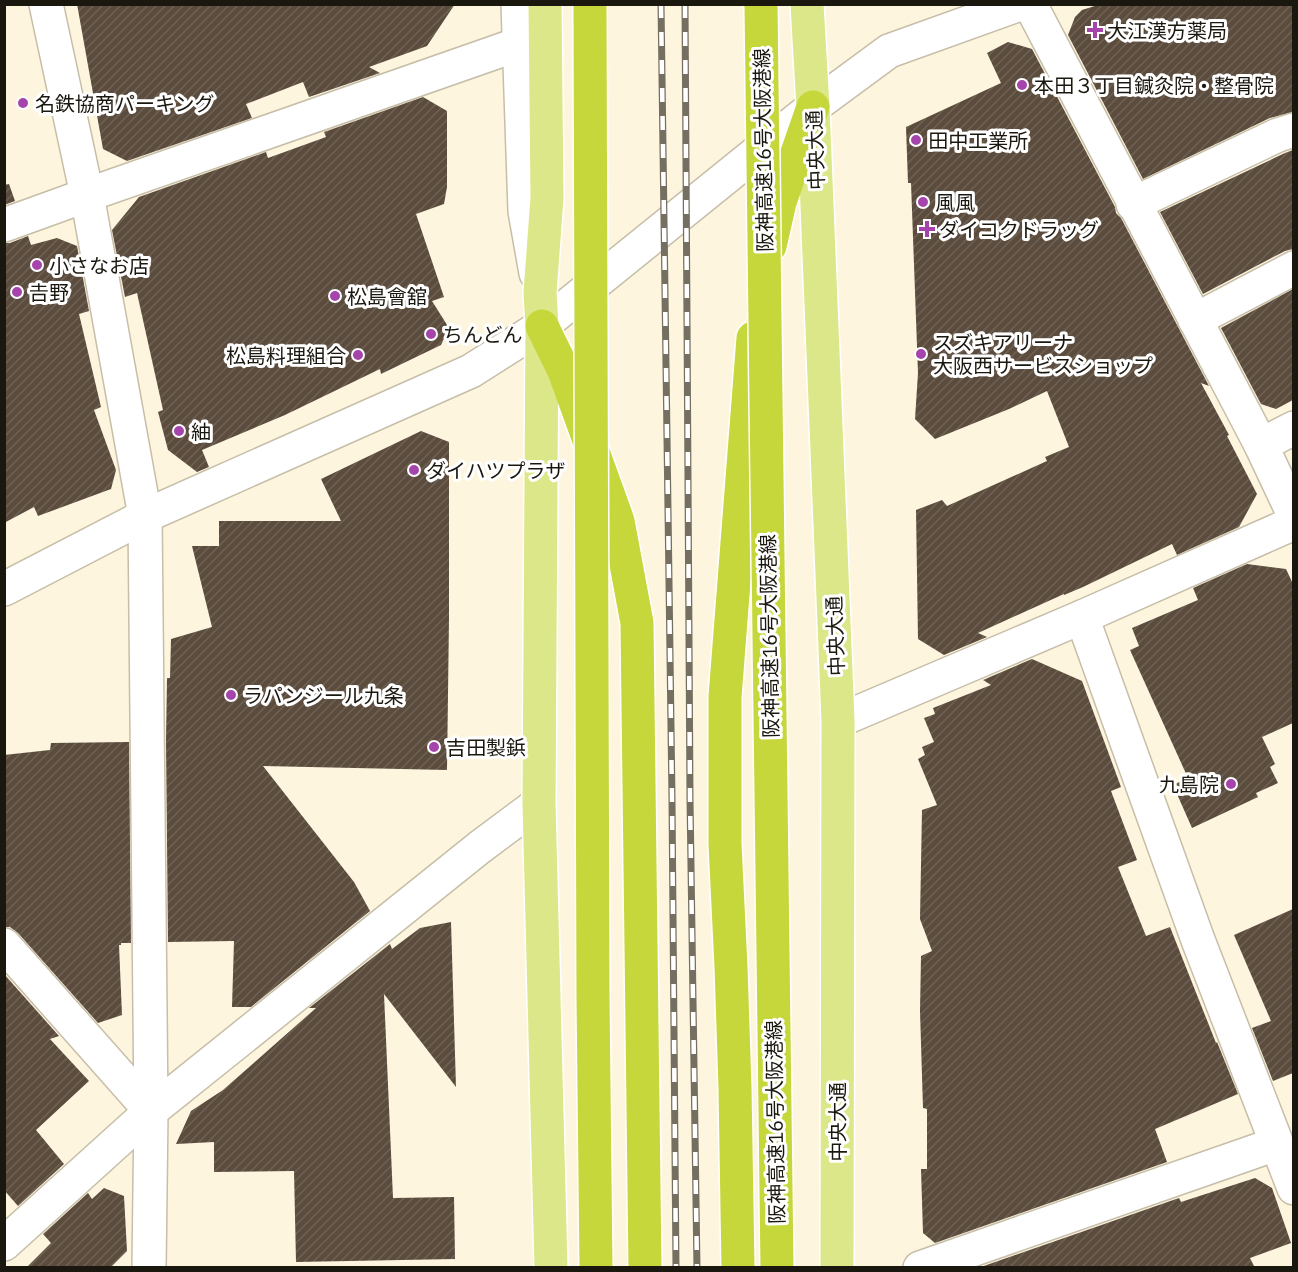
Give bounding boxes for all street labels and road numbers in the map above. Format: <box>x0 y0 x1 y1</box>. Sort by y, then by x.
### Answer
street label: 阪神高速16号大阪港線 <box>748 48 778 252</box>
street label: 中央大通 <box>800 110 830 190</box>
street label: 阪神高速16号大阪港線 <box>754 534 784 738</box>
street label: 中央大通 <box>820 596 850 676</box>
street label: 阪神高速16号大阪港線 <box>760 1020 790 1224</box>
street label: 中央大通 <box>824 1082 851 1162</box>

